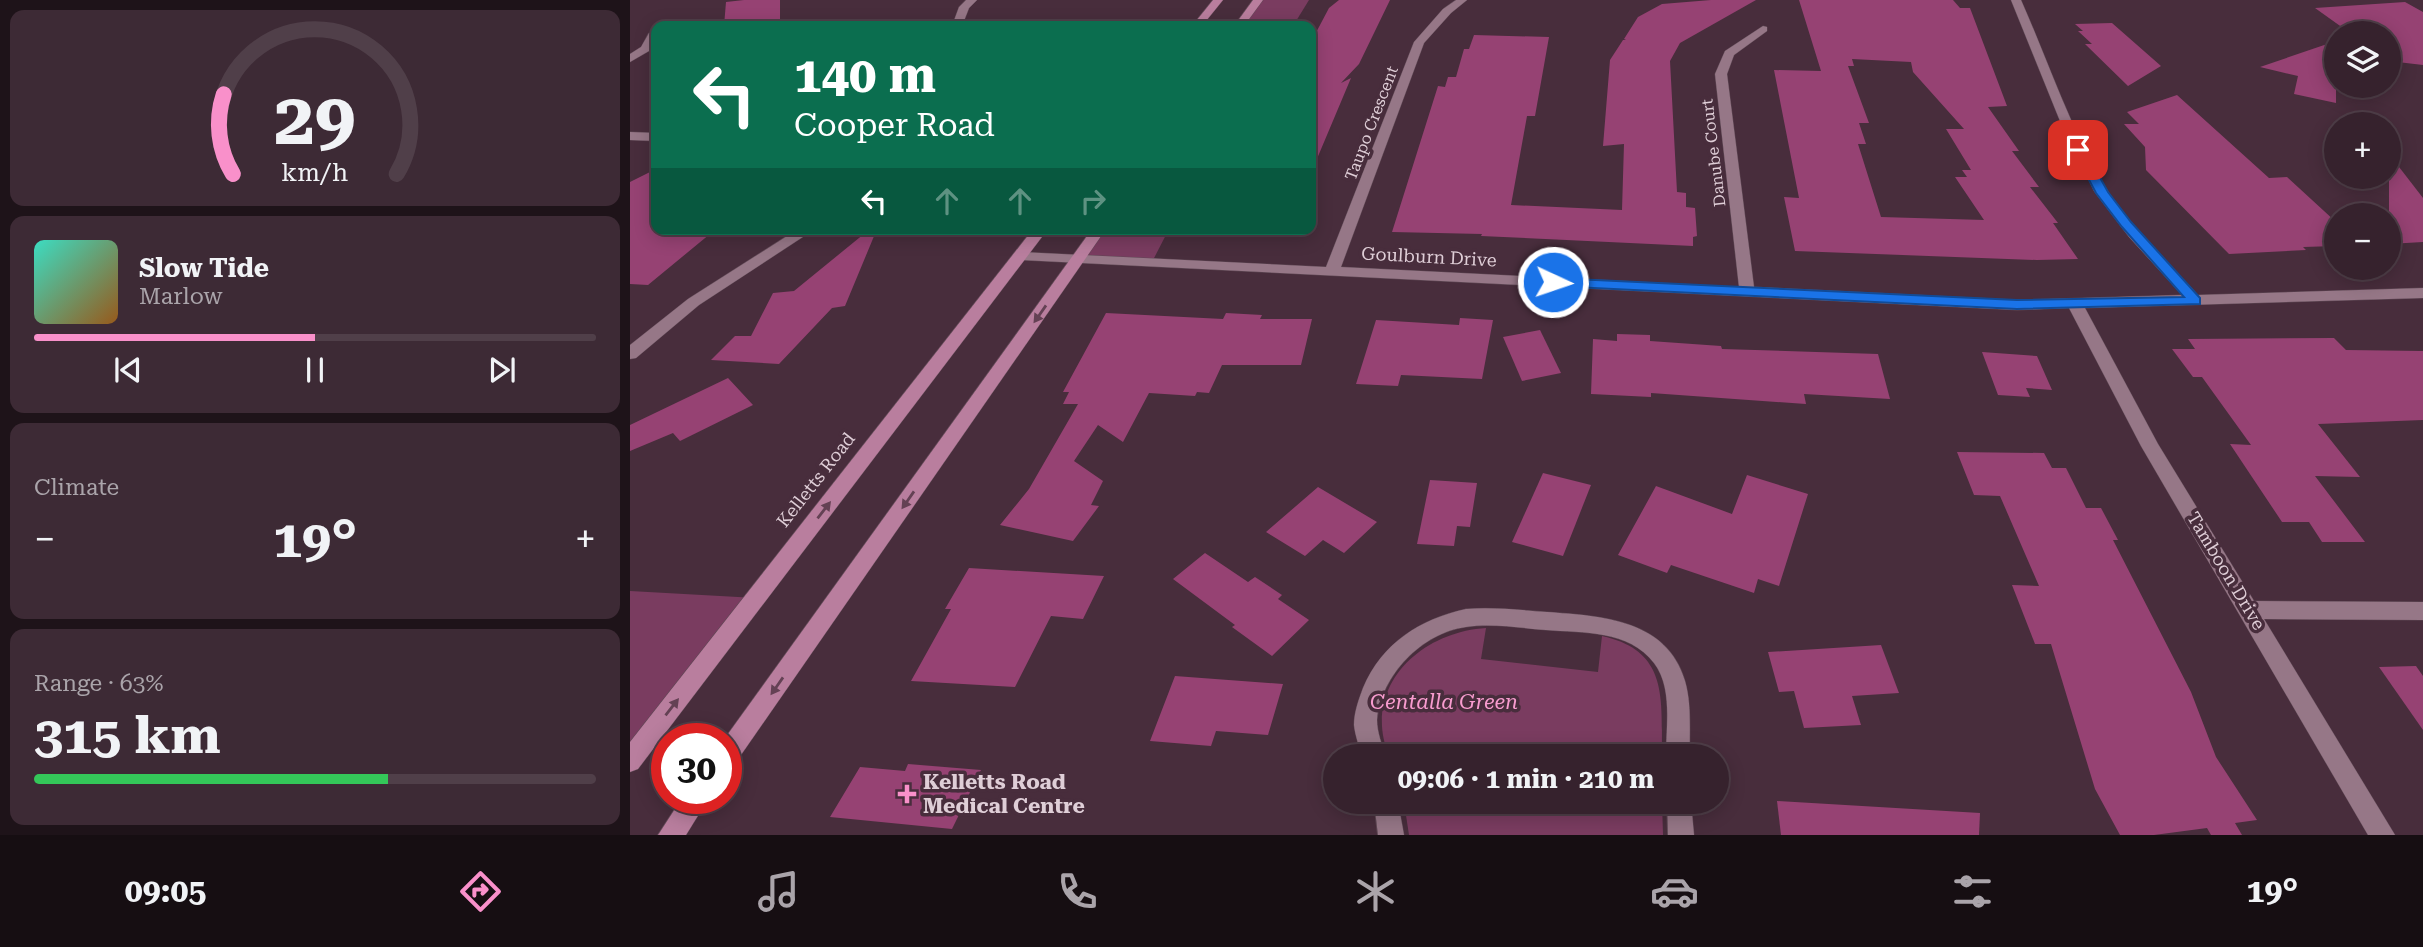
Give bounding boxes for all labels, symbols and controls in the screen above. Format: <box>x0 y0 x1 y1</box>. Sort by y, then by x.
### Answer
map controls <box>2324 21 2401 280</box>
button: layers <box>2324 21 2401 98</box>
text: 140 m <box>794 47 936 104</box>
icon: left <box>679 49 770 140</box>
street label: Taupo Crescent <box>1341 63 1402 183</box>
text: 29 <box>274 78 356 163</box>
street label: Danube Court <box>1697 98 1730 208</box>
text: Cooper Road <box>794 106 995 144</box>
button: + <box>2324 112 2401 189</box>
pin <box>2048 120 2108 180</box>
icon: arrive <box>2059 131 2097 169</box>
text: km/h <box>282 158 348 187</box>
icon: left <box>855 182 893 220</box>
icon: ahead <box>928 182 966 220</box>
icon: ahead <box>1001 182 1039 220</box>
icon: right <box>1074 182 1112 220</box>
button: − <box>2324 203 2401 280</box>
street label: Goulburn Drive <box>1361 242 1497 271</box>
position arrow <box>1516 245 1590 319</box>
text: Slow Tide <box>139 253 269 283</box>
text: Marlow <box>139 283 222 310</box>
one-way arrow <box>1033 305 1047 323</box>
icon: previous <box>109 351 147 389</box>
icon: pause <box>296 351 334 389</box>
icon: next <box>483 351 521 389</box>
street label: Kelletts Road <box>772 428 859 531</box>
text: Climate <box>34 474 119 501</box>
one-way arrow <box>901 491 915 509</box>
one-way arrow <box>817 501 831 519</box>
street label: Tamboon Drive <box>2183 508 2270 634</box>
text: 19° <box>273 509 357 570</box>
text: − <box>34 517 55 561</box>
text: + <box>575 517 596 561</box>
text: Range · 63% <box>34 670 163 697</box>
one-way arrow <box>770 677 784 695</box>
park label: Centalla Green <box>1370 690 1518 714</box>
one-way arrow <box>664 699 679 717</box>
text: 315 km <box>34 705 221 766</box>
speed limit sign: 30 <box>651 723 742 814</box>
text: 09:06 · 1 min · 210 m <box>1398 764 1654 794</box>
place label: Kelletts Road Medical Centre <box>923 770 1085 818</box>
marker: Kelletts Road Medical Centre <box>897 784 917 804</box>
icon: directions <box>456 867 505 916</box>
icon: music <box>754 867 803 916</box>
icon: phone <box>1053 867 1102 916</box>
icon: climate <box>1351 867 1400 916</box>
icon: car <box>1650 867 1699 916</box>
icon: filters <box>1948 867 1997 916</box>
text: 09:05 <box>125 872 206 910</box>
text: 19° <box>2246 872 2298 910</box>

